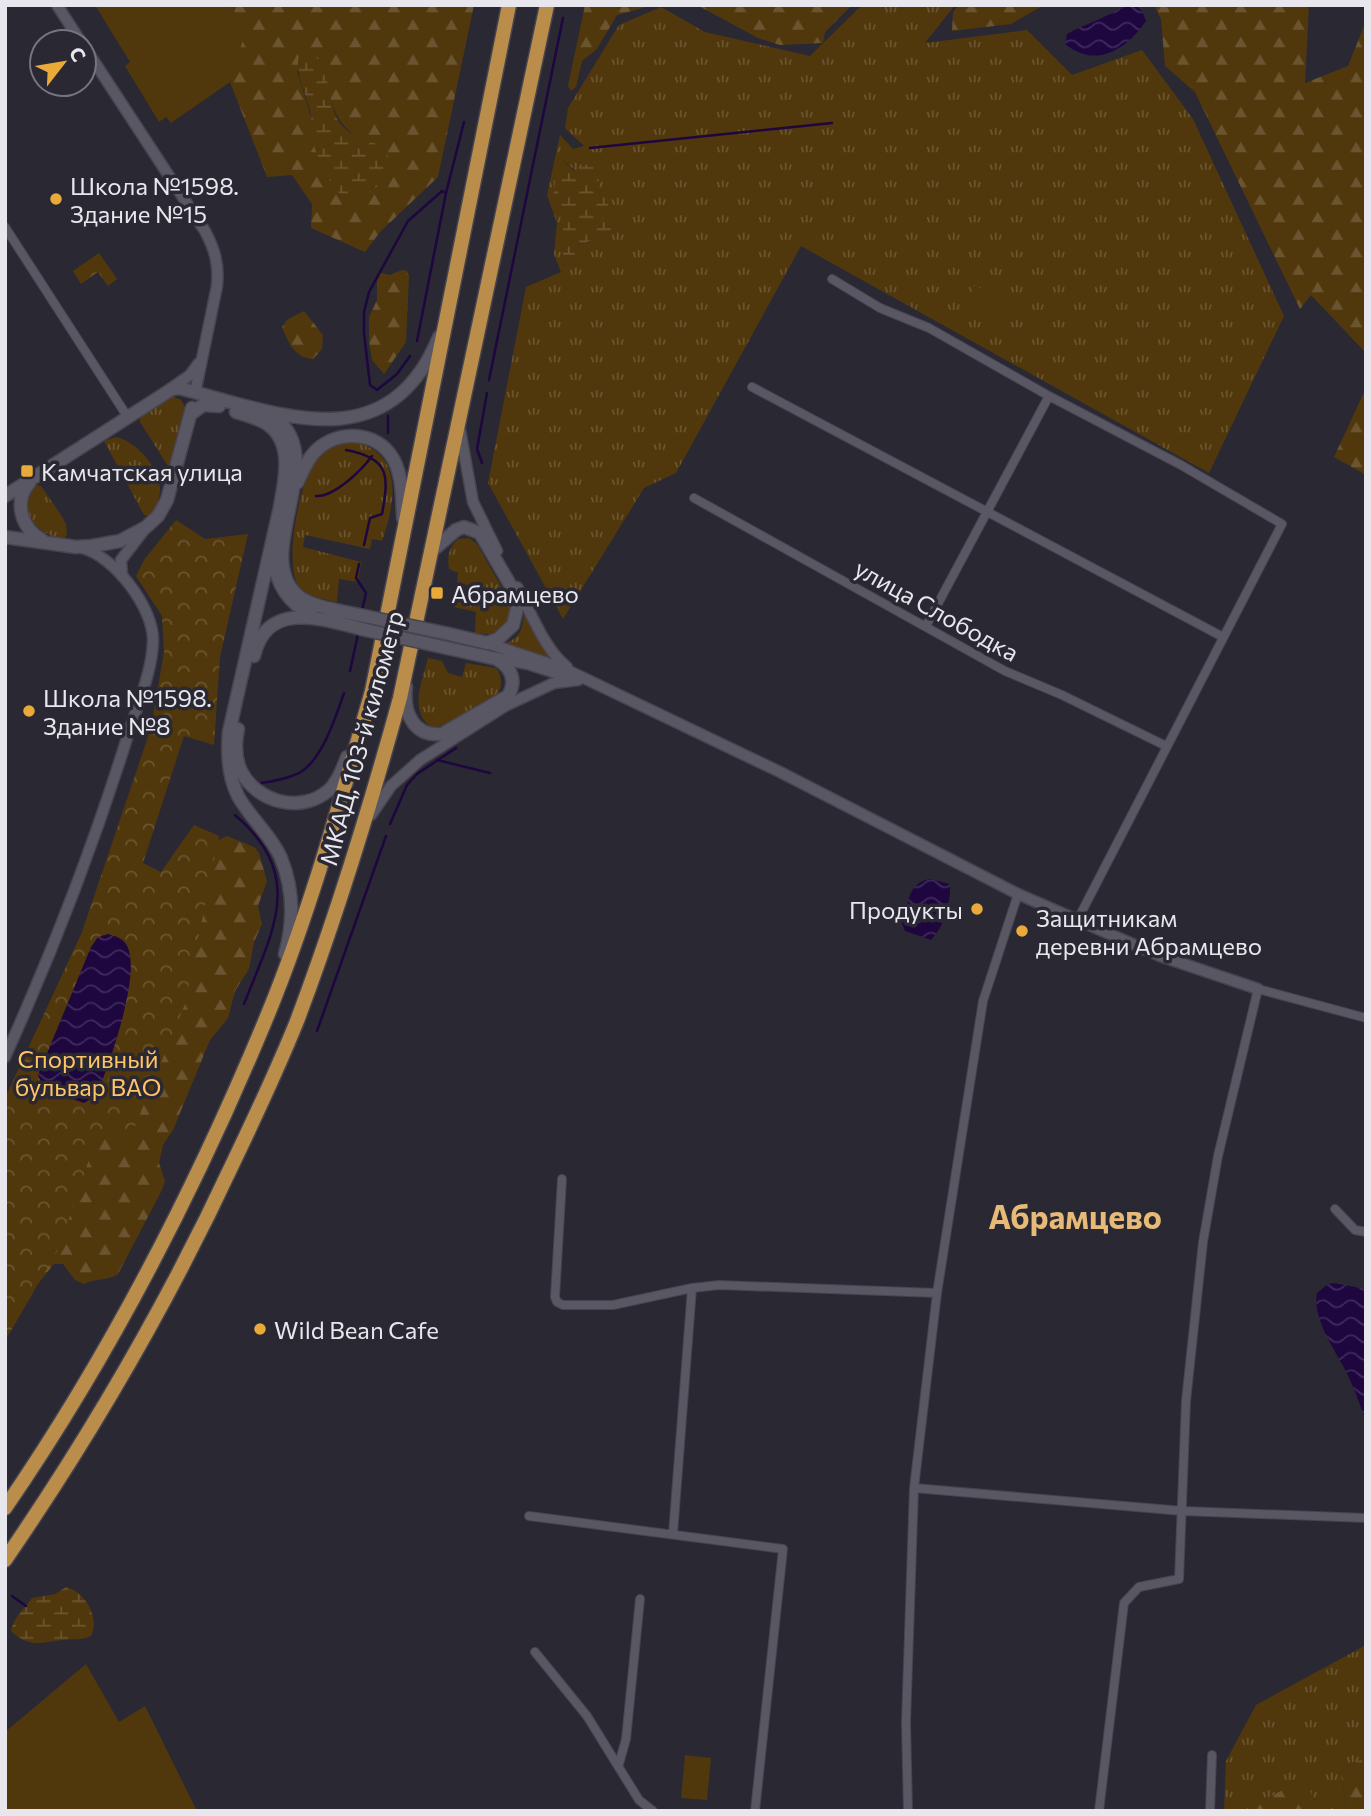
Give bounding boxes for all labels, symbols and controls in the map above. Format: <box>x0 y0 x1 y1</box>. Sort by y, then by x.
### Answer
north arrow <box>28 28 98 98</box>
text: С <box>65 42 91 65</box>
place label: Школа №1598. Здание №15 <box>70 171 239 228</box>
marker: Школа №1598. Здание №15 <box>48 191 64 207</box>
place label: Камчатская улица <box>41 457 243 486</box>
marker: Камчатская улица <box>19 463 35 479</box>
street label: улица Слободка <box>850 553 1024 667</box>
place label: Абрамцево <box>451 579 579 608</box>
marker: Абрамцево <box>429 585 445 601</box>
street label: МКАД, 103-й километр <box>313 608 409 868</box>
place label: Школа №1598. Здание №8 <box>43 683 212 740</box>
marker: Школа №1598. Здание №8 <box>21 703 37 719</box>
place label: Продукты <box>849 895 963 924</box>
marker: Продукты <box>969 901 985 917</box>
place label: Защитникам деревни Абрамцево <box>1036 903 1262 960</box>
marker: Защитникам деревни Абрамцево <box>1014 923 1030 939</box>
park label: Спортивный бульвар ВАО <box>15 1044 161 1101</box>
district label: Абрамцево <box>988 1196 1162 1236</box>
place label: Wild Bean Cafe <box>274 1315 439 1344</box>
marker: Wild Bean Cafe <box>252 1321 268 1337</box>

